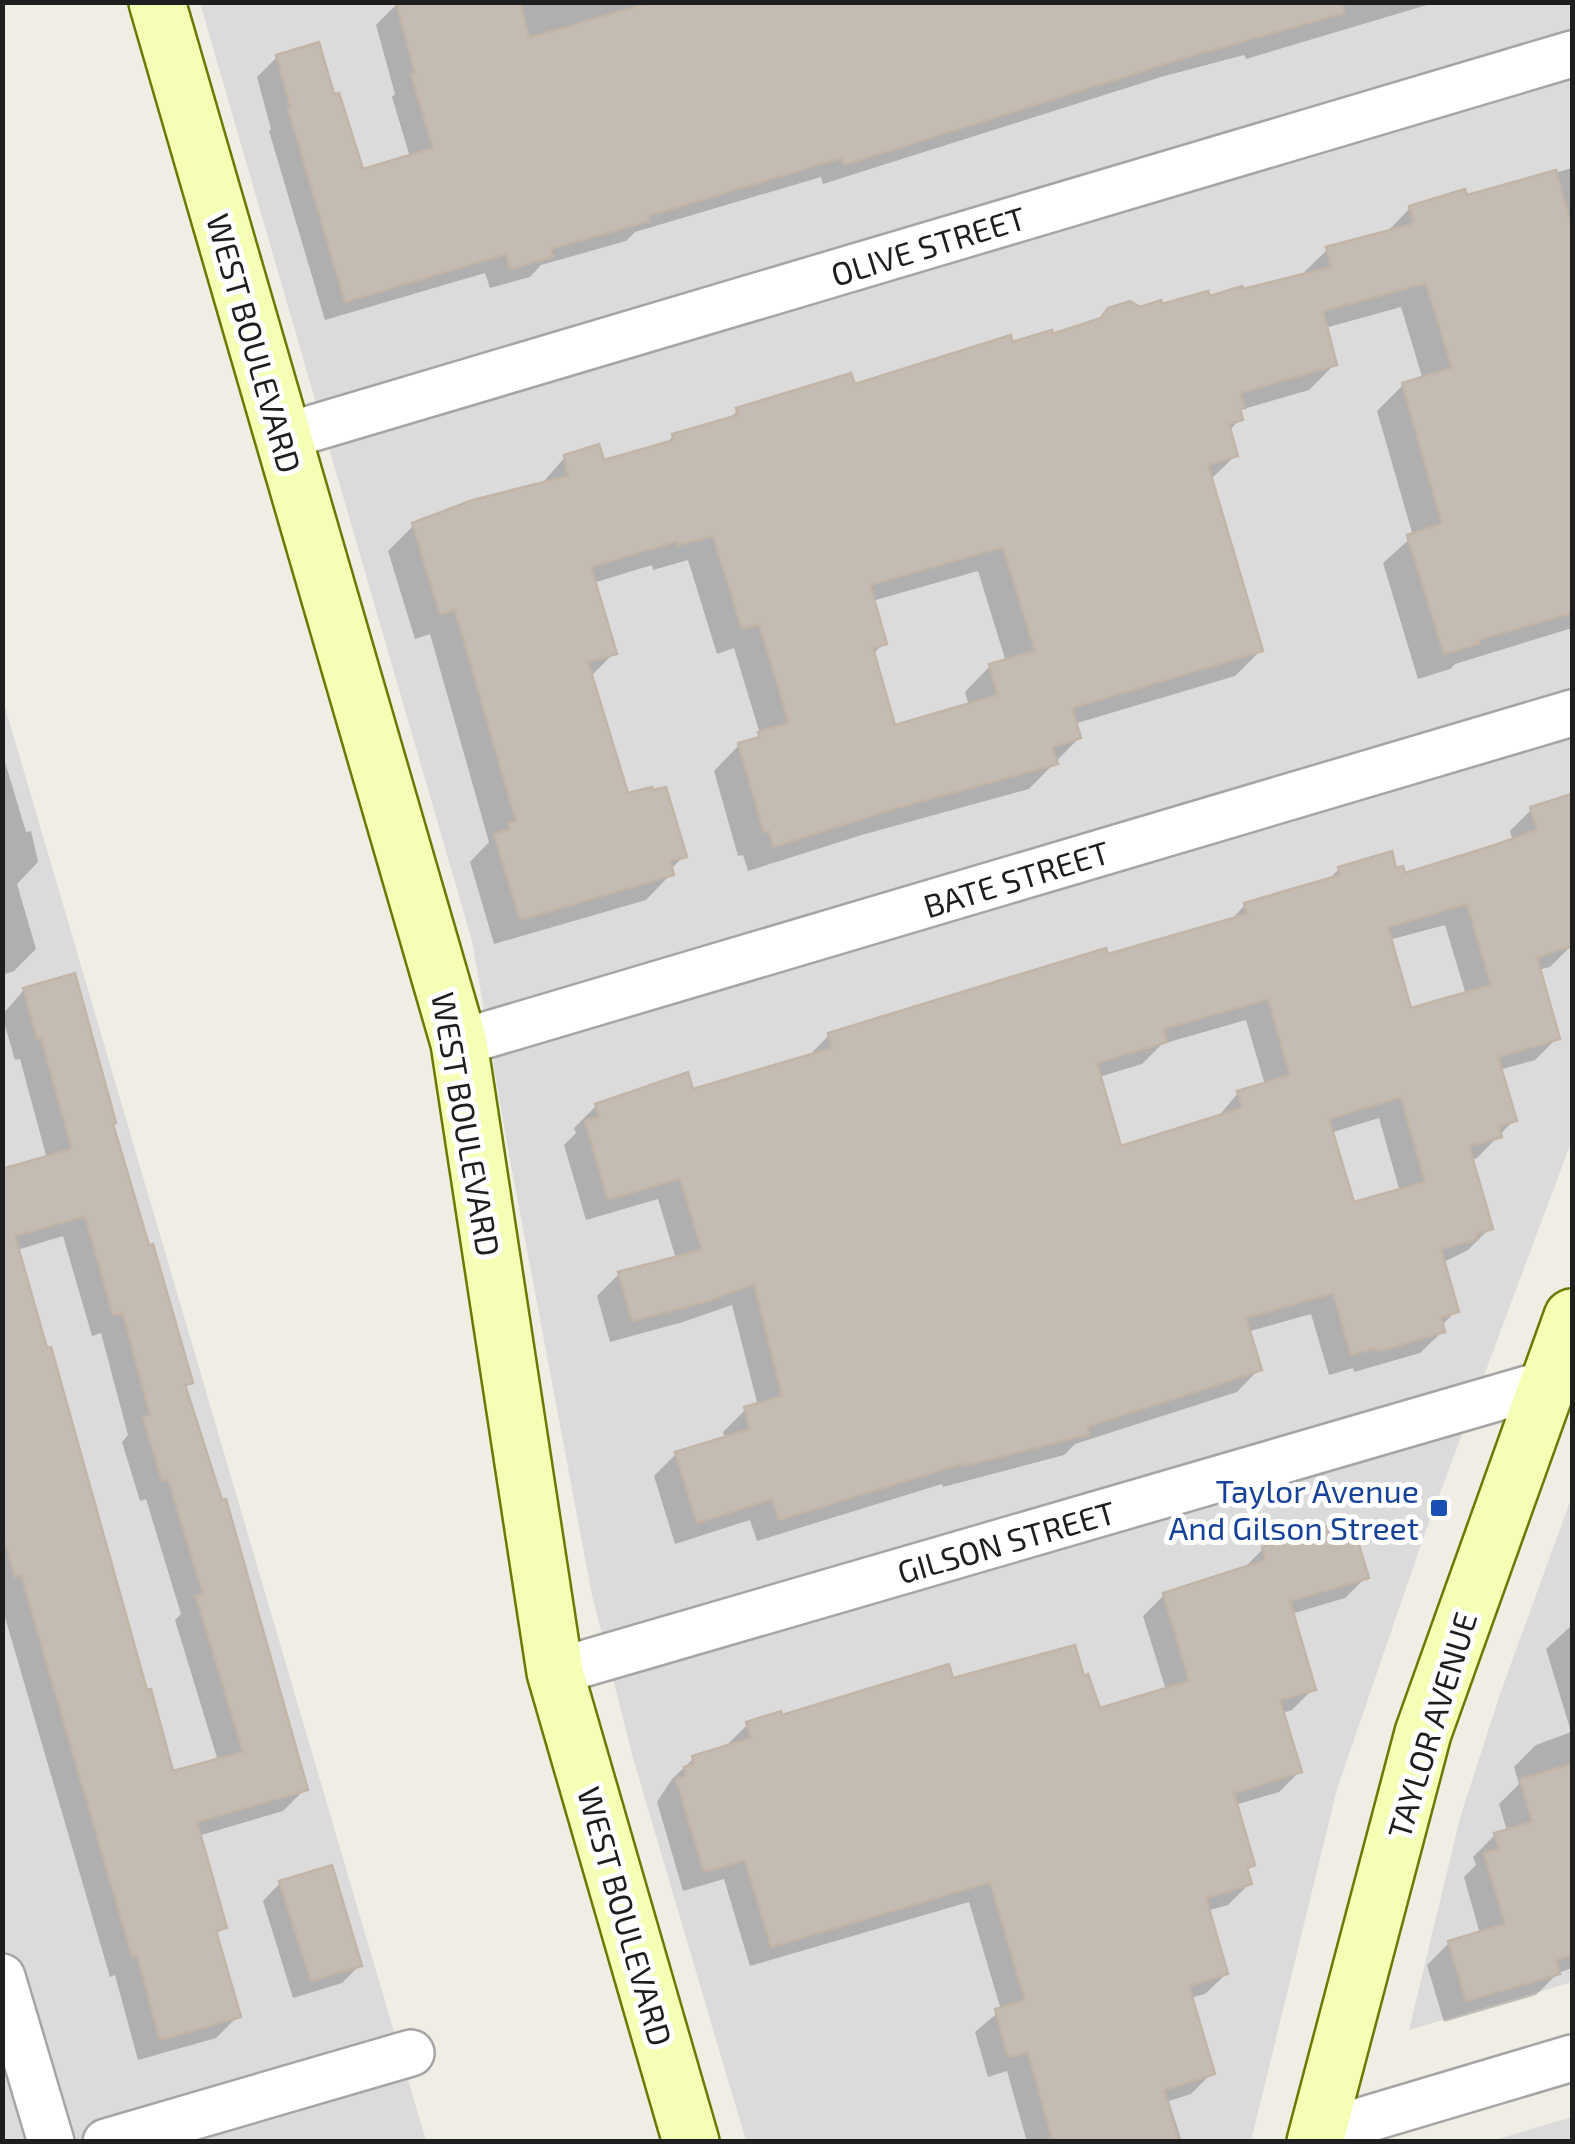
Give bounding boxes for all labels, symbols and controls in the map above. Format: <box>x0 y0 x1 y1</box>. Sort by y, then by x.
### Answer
street label: OLIVE STREET <box>826 197 1030 293</box>
street label: WEST BOULEVARD <box>200 209 310 477</box>
street label: BATE STREET <box>919 832 1113 924</box>
street label: WEST BOULEVARD <box>425 989 509 1259</box>
place label: Taylor Avenue And Gilson Street <box>1168 1471 1419 1546</box>
street label: GILSON STREET <box>893 1492 1119 1590</box>
marker: Taylor Avenue And Gilson Street <box>1428 1497 1450 1519</box>
street label: TAYLOR AVENUE <box>1379 1607 1483 1843</box>
street label: WEST BOULEVARD <box>571 1782 681 2050</box>

